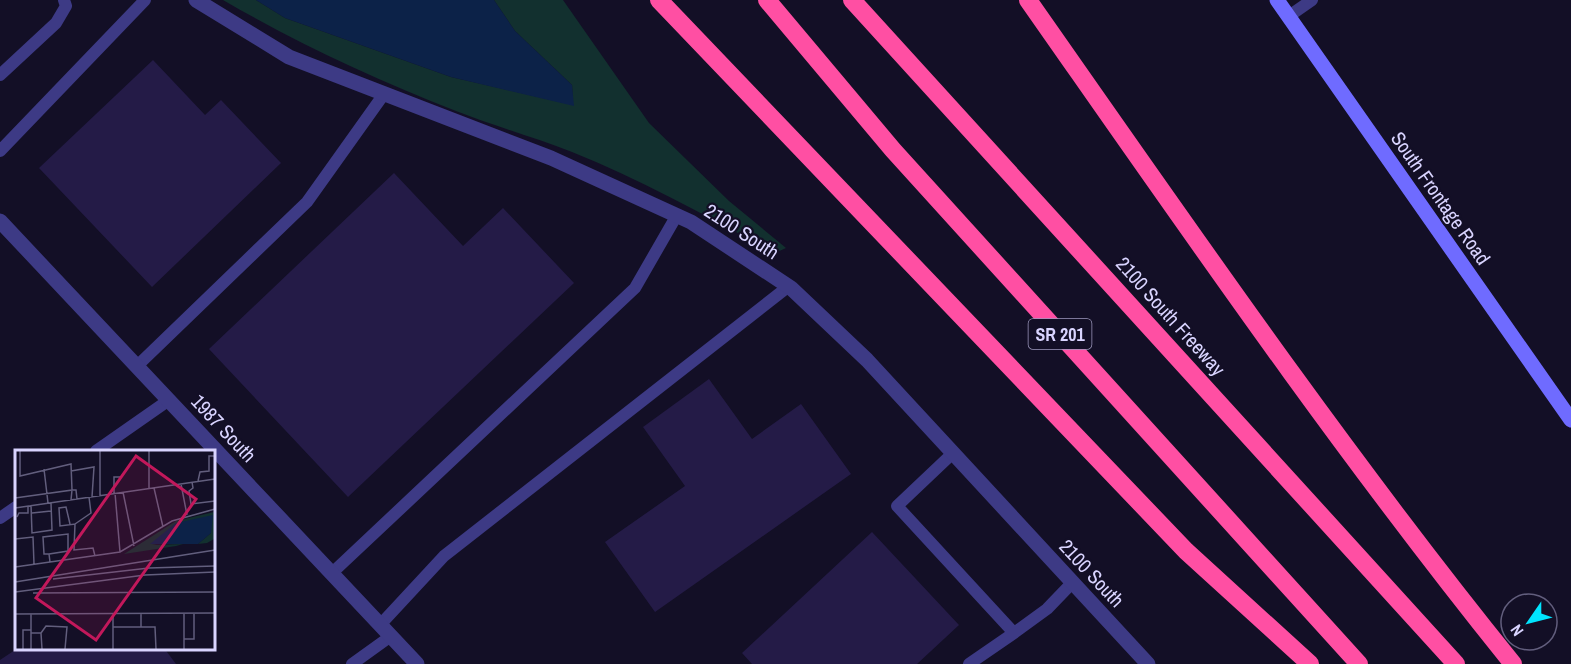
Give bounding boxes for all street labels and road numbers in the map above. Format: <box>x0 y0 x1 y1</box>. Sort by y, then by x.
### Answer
street label: South Frontage Road <box>1385 126 1497 270</box>
street label: 2100 South <box>699 197 785 265</box>
street label: 2100 South Freeway <box>1110 251 1232 382</box>
road number: SR 201 <box>1028 319 1092 349</box>
street label: 1987 South <box>186 388 262 468</box>
street label: 2100 South <box>1054 533 1130 613</box>

